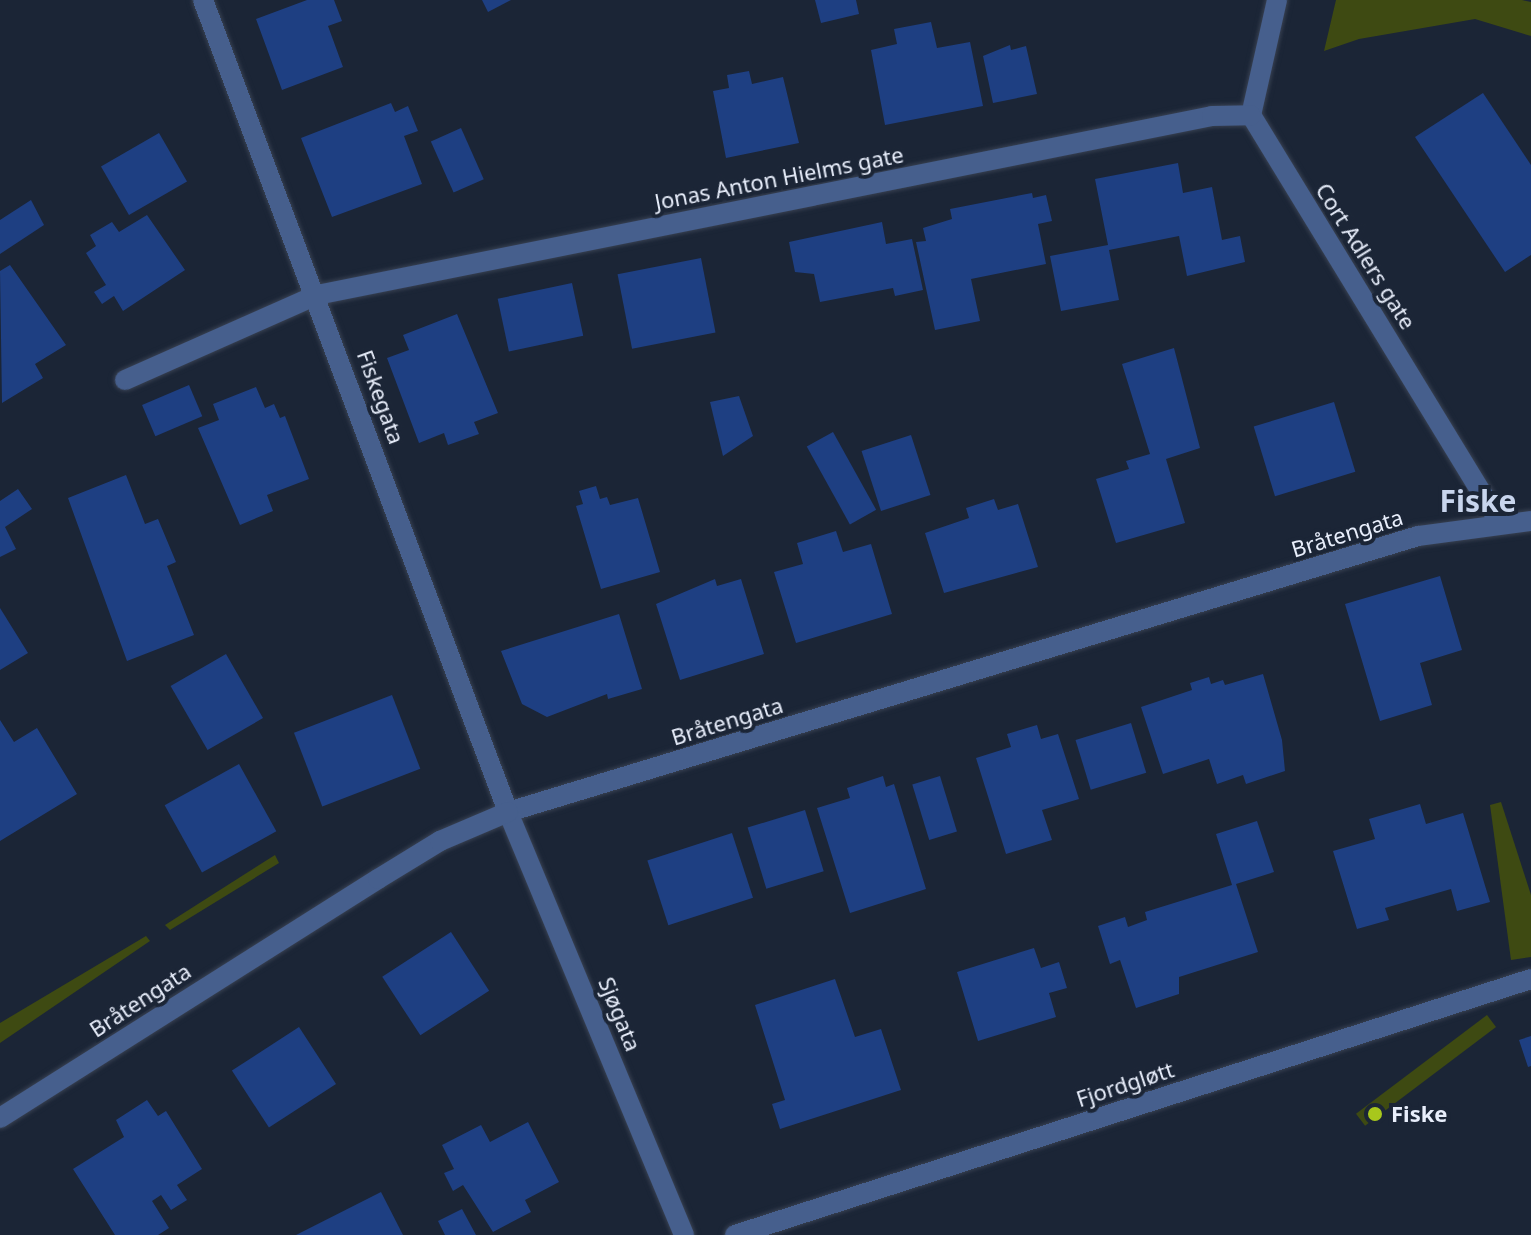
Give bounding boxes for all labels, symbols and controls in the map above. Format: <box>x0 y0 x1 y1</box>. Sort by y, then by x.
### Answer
street label: Jonas Anton Hielms gate <box>652 141 906 215</box>
street label: Cort Adlers gate <box>1311 178 1421 334</box>
street label: Fiskegata <box>352 346 410 448</box>
district label: Fiske <box>1439 483 1517 519</box>
street label: Bråtengata <box>1288 504 1406 562</box>
street label: Bråtengata <box>668 692 786 750</box>
street label: Bråtengata <box>84 958 196 1042</box>
street label: Sjøgata <box>593 973 647 1055</box>
street label: Fjordgløtt <box>1073 1056 1177 1112</box>
place label: Fiske <box>1391 1101 1447 1127</box>
marker: Fiske <box>1366 1105 1384 1123</box>

